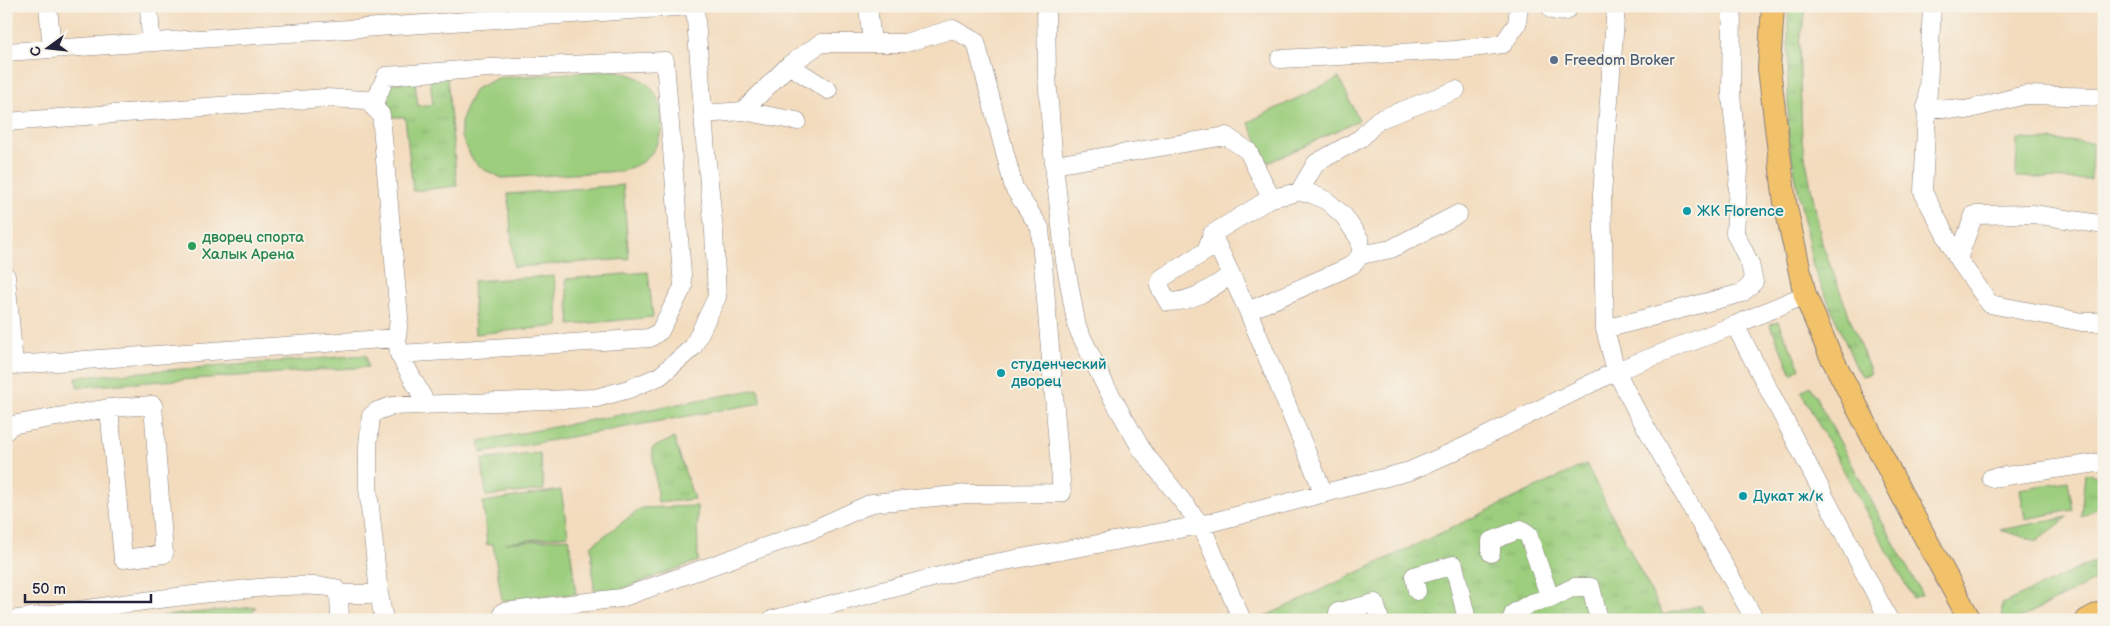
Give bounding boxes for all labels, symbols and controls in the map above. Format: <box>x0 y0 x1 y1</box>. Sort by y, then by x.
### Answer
north arrow <box>22 22 72 72</box>
text: С <box>26 44 45 58</box>
place label: Freedom Broker <box>1564 51 1675 70</box>
marker: Freedom Broker <box>1548 54 1560 66</box>
place label: ЖК Florence <box>1697 202 1784 221</box>
marker: ЖК Florence <box>1681 205 1693 217</box>
place label: дворец спорта Халык Арена <box>202 228 304 264</box>
marker: дворец спорта Халык Арена <box>186 240 198 252</box>
place label: студенческий дворец <box>1011 355 1107 391</box>
marker: студенческий дворец <box>995 367 1007 379</box>
place label: Дукат ж/к <box>1753 487 1823 506</box>
marker: Дукат ж/к <box>1737 490 1749 502</box>
scale bar <box>25 571 151 603</box>
text: 50 m <box>32 580 66 599</box>

